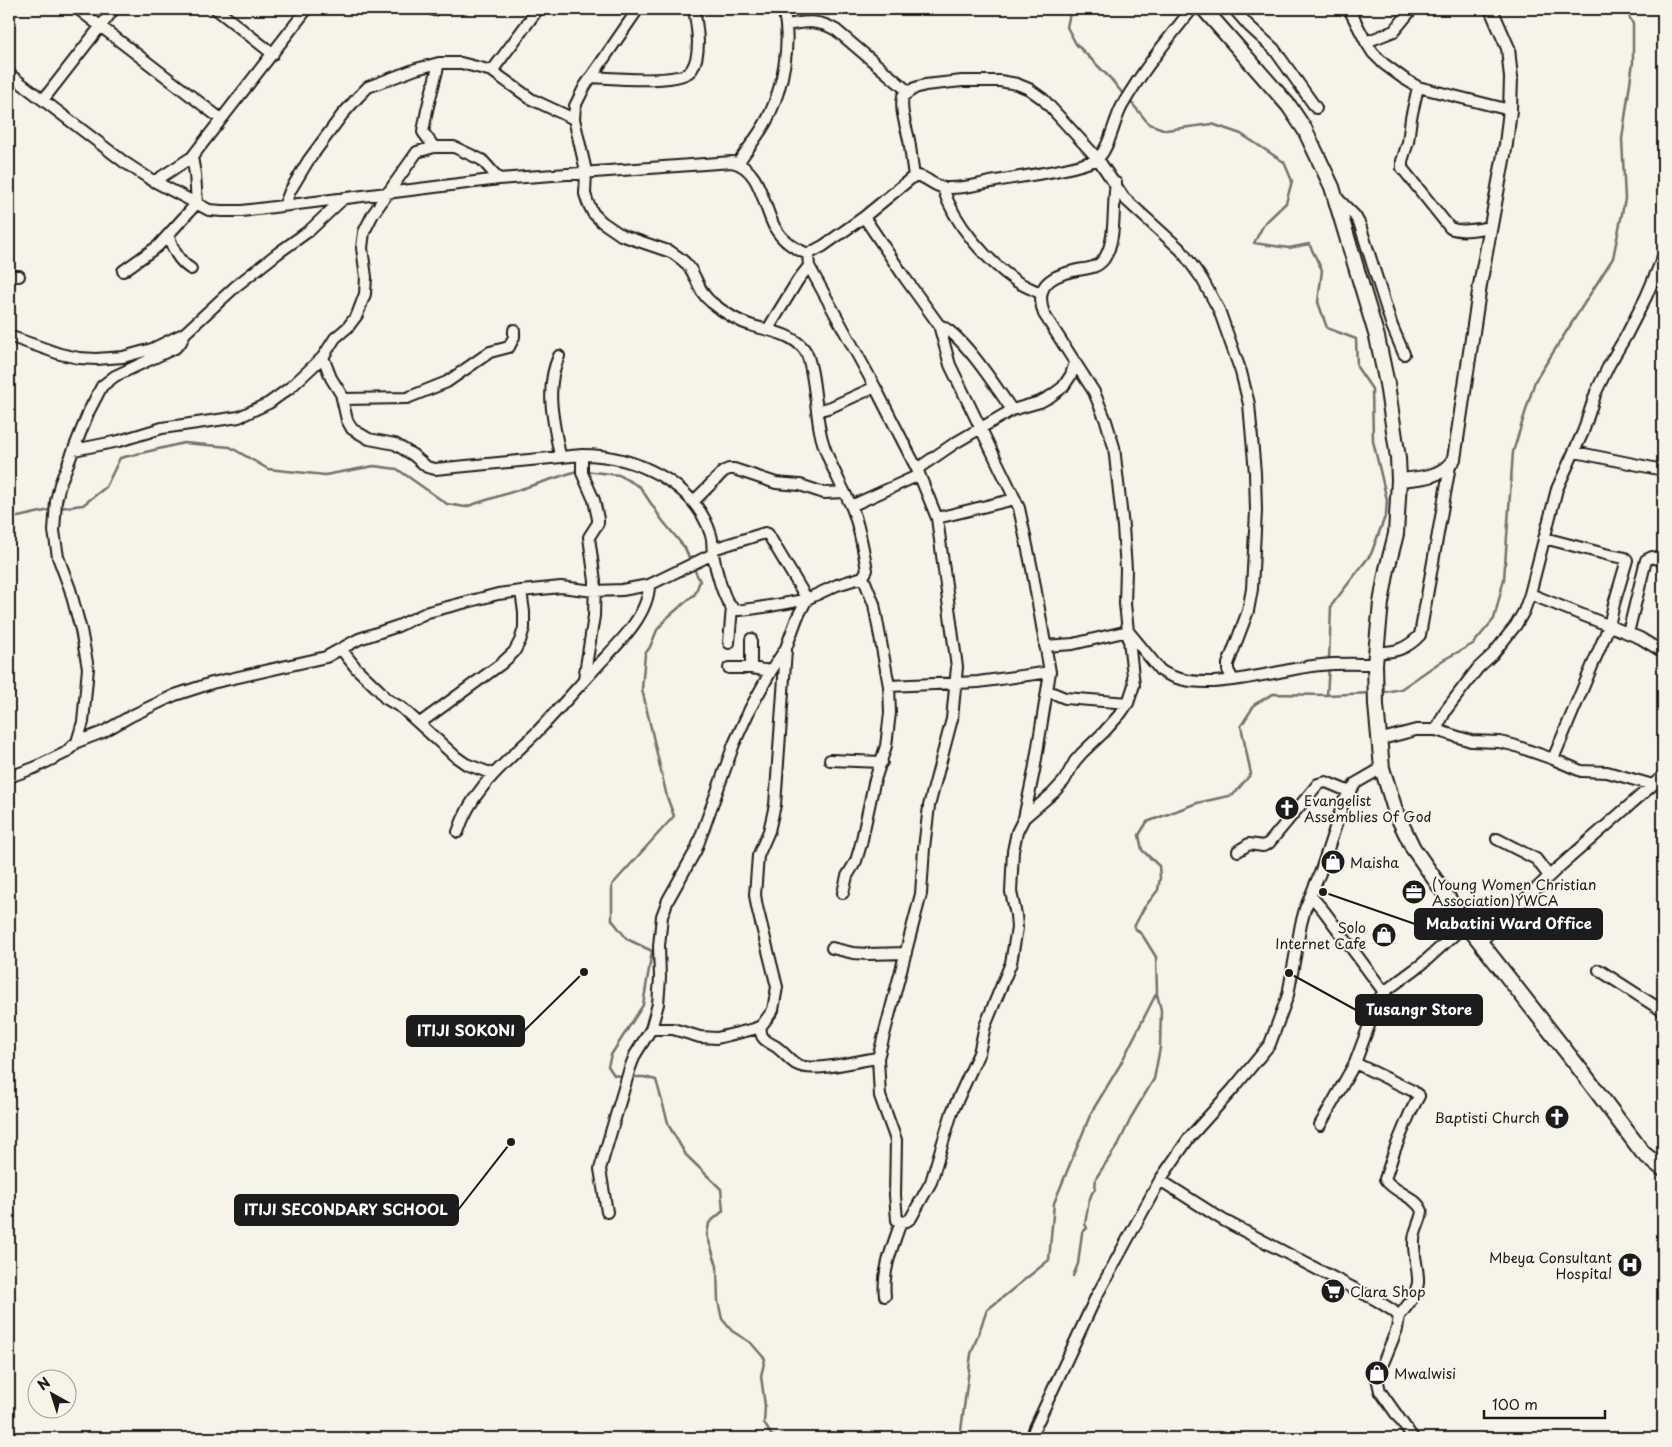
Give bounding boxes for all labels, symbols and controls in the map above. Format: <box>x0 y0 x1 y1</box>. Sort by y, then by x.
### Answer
place label: Evangelist Assemblies Of God <box>1304 790 1431 827</box>
church icon: Evangelist Assemblies Of God <box>1274 795 1300 821</box>
shop icon: Maisha <box>1320 849 1346 875</box>
place label: Maisha <box>1350 852 1399 873</box>
place label: (Young Women Christian Association)YWCA <box>1432 874 1596 911</box>
office icon: (Young Women Christian Association)YWCA <box>1401 879 1427 905</box>
callout: Mabatini Ward Office <box>1415 909 1602 939</box>
text: Mabatini Ward Office <box>1426 911 1592 934</box>
place label: Solo Internet Cafe <box>1275 917 1366 954</box>
shop icon: Solo Internet Cafe <box>1371 922 1397 948</box>
callout: Tusangr Store <box>1356 995 1482 1025</box>
text: Tusangr Store <box>1366 997 1472 1020</box>
callout: ITIJI SOKONI <box>407 1016 524 1046</box>
text: ITIJI SOKONI <box>417 1018 515 1041</box>
church icon: Baptisti Church <box>1544 1104 1570 1130</box>
place label: Baptisti Church <box>1434 1107 1540 1128</box>
callout: ITIJI SECONDARY SCHOOL <box>235 1195 458 1225</box>
text: ITIJI SECONDARY SCHOOL <box>244 1197 448 1220</box>
place label: Mbeya Consultant Hospital <box>1489 1247 1612 1284</box>
hospital icon: Mbeya Consultant Hospital <box>1617 1252 1643 1278</box>
supermarket icon: Clara Shop <box>1320 1278 1346 1304</box>
place label: Clara Shop <box>1350 1281 1426 1302</box>
shop icon: Mwalwisi <box>1364 1360 1390 1386</box>
place label: Mwalwisi <box>1394 1363 1456 1384</box>
north arrow <box>28 1370 78 1420</box>
text: N <box>33 1372 54 1395</box>
scale bar <box>1484 1387 1606 1419</box>
text: 100 m <box>1492 1392 1538 1415</box>

